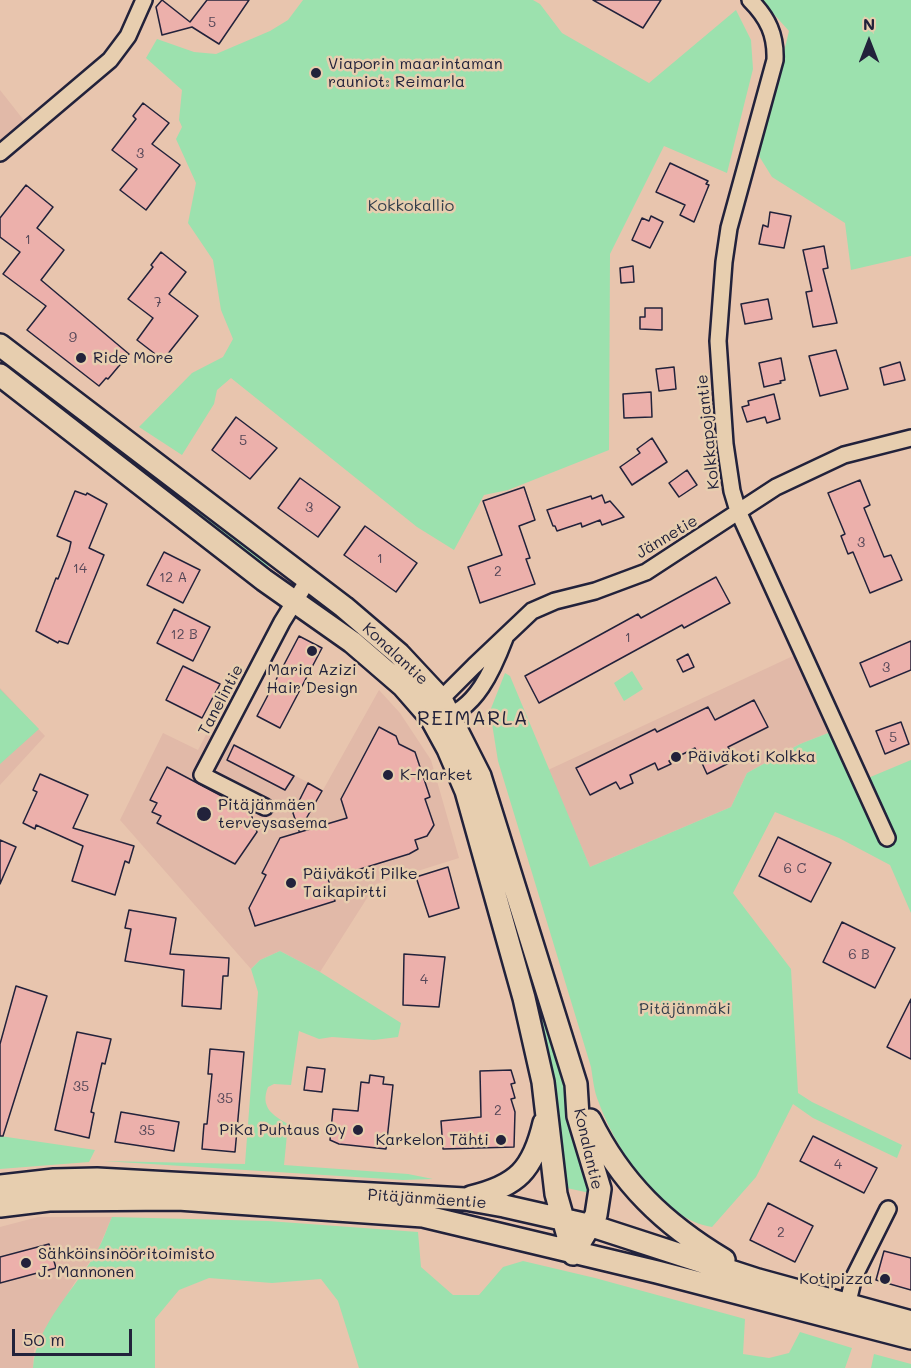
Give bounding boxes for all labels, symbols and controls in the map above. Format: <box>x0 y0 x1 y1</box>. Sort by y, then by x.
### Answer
north arrow <box>839 12 899 72</box>
text: N <box>863 13 875 34</box>
house number: 5 <box>208 15 216 31</box>
place label: Viaporin maarintaman rauniot: Reimarla <box>328 54 502 92</box>
marker: Viaporin maarintaman rauniot: Reimarla <box>309 66 323 80</box>
house number: 3 <box>136 146 144 162</box>
park label: Kokkokallio <box>368 196 454 216</box>
house number: 1 <box>25 232 31 248</box>
house number: 7 <box>154 295 162 311</box>
house number: 9 <box>69 330 77 346</box>
place label: Ride More <box>93 348 173 368</box>
marker: Ride More <box>74 351 88 365</box>
street label: Kolkkapojantie <box>692 374 724 490</box>
house number: 5 <box>239 433 247 449</box>
house number: 3 <box>305 500 313 516</box>
street label: Jännetie <box>633 511 701 563</box>
house number: 3 <box>857 535 865 551</box>
house number: 1 <box>377 551 383 567</box>
house number: 14 <box>73 561 87 577</box>
house number: 2 <box>494 564 502 580</box>
house number: 12 A <box>159 570 187 586</box>
street label: Konalantie <box>358 619 432 689</box>
house number: 12 B <box>170 627 198 643</box>
house number: 1 <box>625 630 631 646</box>
marker: Maria Azizi Hair Design <box>305 644 319 658</box>
place label: Maria Azizi Hair Design <box>266 660 358 698</box>
house number: 3 <box>882 660 890 676</box>
street label: Tanelintie <box>194 661 248 739</box>
district label: REIMARLA <box>417 707 529 731</box>
house number: 5 <box>889 730 897 746</box>
place label: Päiväkoti Kolkka <box>688 747 816 767</box>
marker: Päiväkoti Kolkka <box>669 750 683 764</box>
place label: K-Market <box>400 765 473 785</box>
marker: K-Market <box>381 768 395 782</box>
place label: Pitäjänmäen terveysasema <box>218 795 328 833</box>
marker: Pitäjänmäen terveysasema <box>195 805 213 823</box>
house number: 6 C <box>784 861 806 877</box>
place label: Päiväkoti Pilke Taikapirtti <box>303 864 418 902</box>
marker: Päiväkoti Pilke Taikapirtti <box>284 876 298 890</box>
house number: 6 B <box>848 947 870 963</box>
house number: 4 <box>420 972 428 988</box>
park label: Pitäjänmäki <box>639 999 731 1019</box>
house number: 35 <box>73 1079 89 1095</box>
house number: 35 <box>217 1091 233 1107</box>
house number: 2 <box>494 1103 502 1119</box>
street label: Konalantie <box>569 1107 607 1191</box>
place label: PiKa Puhtaus Oy <box>219 1120 346 1140</box>
house number: 35 <box>139 1123 155 1139</box>
marker: PiKa Puhtaus Oy <box>351 1123 365 1137</box>
place label: Karkelon Tähti <box>376 1130 489 1150</box>
marker: Karkelon Tähti <box>494 1133 508 1147</box>
house number: 4 <box>834 1157 842 1173</box>
street label: Pitäjänmäentie <box>367 1185 487 1213</box>
house number: 2 <box>777 1225 785 1241</box>
place label: Sähköinsinööritoimisto J. Mannonen <box>38 1244 215 1282</box>
marker: Sähköinsinööritoimisto J. Mannonen <box>19 1256 33 1270</box>
place label: Kotipizza <box>799 1269 873 1289</box>
marker: Kotipizza <box>878 1272 892 1286</box>
scale bar <box>15 1317 135 1355</box>
text: 50 m <box>23 1327 65 1351</box>

